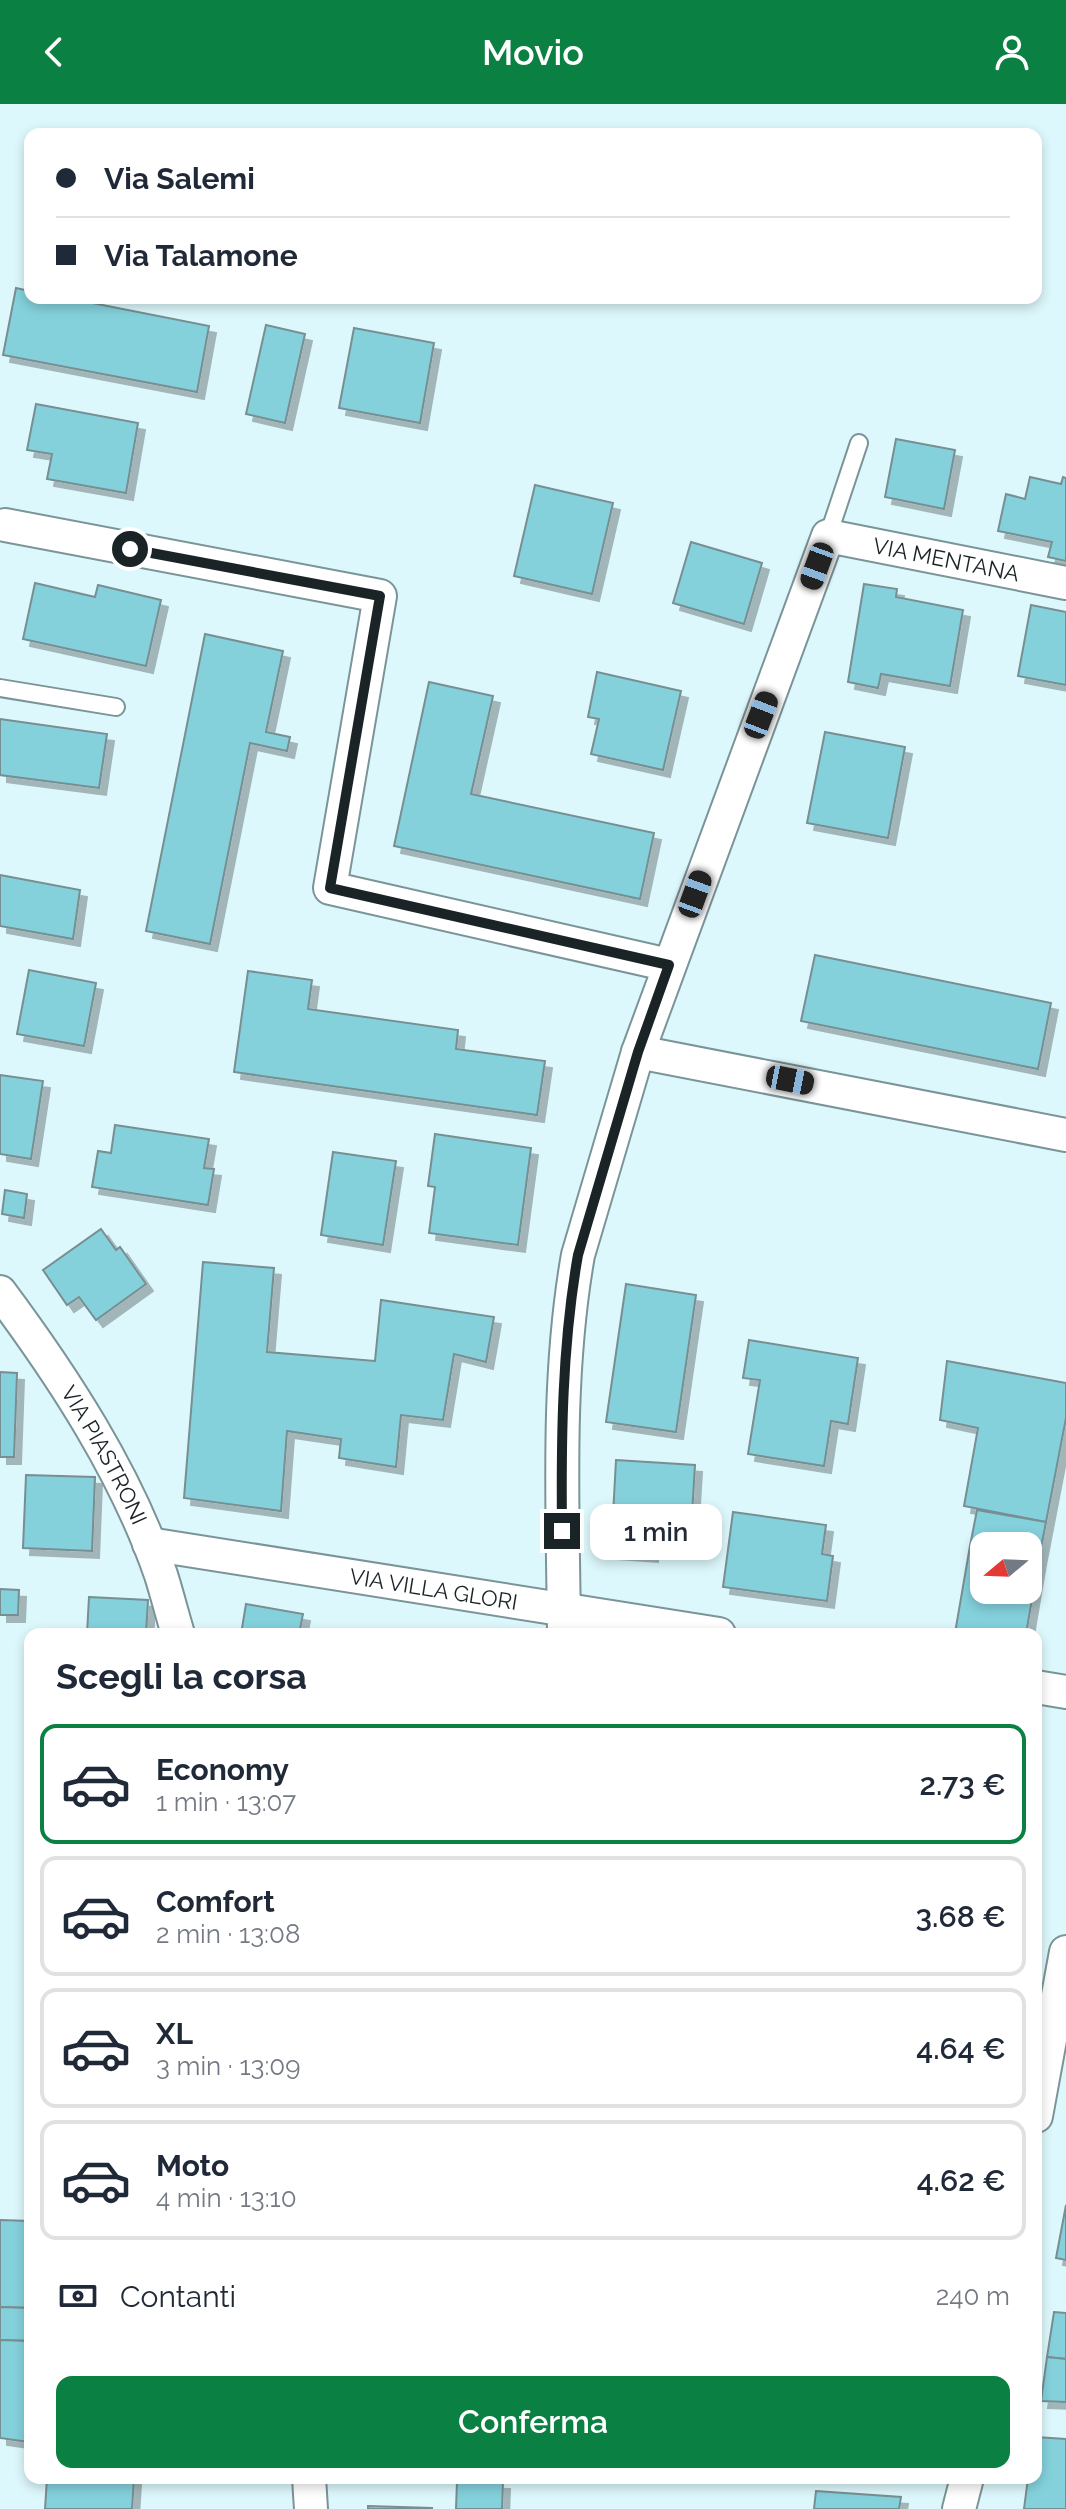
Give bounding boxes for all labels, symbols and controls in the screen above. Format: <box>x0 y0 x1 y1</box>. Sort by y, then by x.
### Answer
icon: back <box>32 30 76 74</box>
icon: person <box>990 30 1034 74</box>
text: Movio <box>482 31 584 73</box>
text: Via Salemi <box>104 161 255 196</box>
text: Via Talamone <box>104 238 298 273</box>
route start <box>112 531 148 567</box>
street label: VIA MENTANA <box>871 532 1022 587</box>
car <box>798 539 836 593</box>
car <box>741 688 781 742</box>
car <box>676 867 714 921</box>
car <box>764 1064 816 1096</box>
street label: VIA PIASTRONI <box>56 1381 153 1528</box>
callout: 1 min <box>590 1503 722 1559</box>
route end <box>544 1513 580 1549</box>
text: 1 min <box>624 1517 688 1547</box>
north arrow <box>970 1532 1042 1604</box>
map controls <box>970 1532 1042 1604</box>
street label: VIA VILLA GLORI <box>348 1563 519 1615</box>
text: Scegli la corsa <box>56 1655 307 1697</box>
icon: car <box>60 1748 132 1820</box>
text: Economy <box>156 1752 289 1787</box>
text: 2.73 € <box>920 1767 1006 1802</box>
text: 1 min · 13:07 <box>156 1787 296 1817</box>
icon: car <box>60 1880 132 1952</box>
text: Comfort <box>156 1884 275 1919</box>
text: 3.68 € <box>916 1899 1006 1934</box>
text: 2 min · 13:08 <box>156 1919 300 1949</box>
icon: car <box>60 2012 132 2084</box>
text: XL <box>156 2016 193 2051</box>
text: 4.64 € <box>916 2031 1006 2066</box>
text: 3 min · 13:09 <box>156 2051 300 2081</box>
icon: car <box>60 2144 132 2216</box>
text: Moto <box>156 2148 229 2183</box>
text: 4.62 € <box>917 2163 1006 2198</box>
text: 4 min · 13:10 <box>156 2183 297 2213</box>
icon: cash <box>56 2274 100 2318</box>
text: Contanti <box>120 2279 236 2314</box>
text: 240 m <box>936 2281 1010 2311</box>
button: Conferma <box>56 2376 1010 2468</box>

